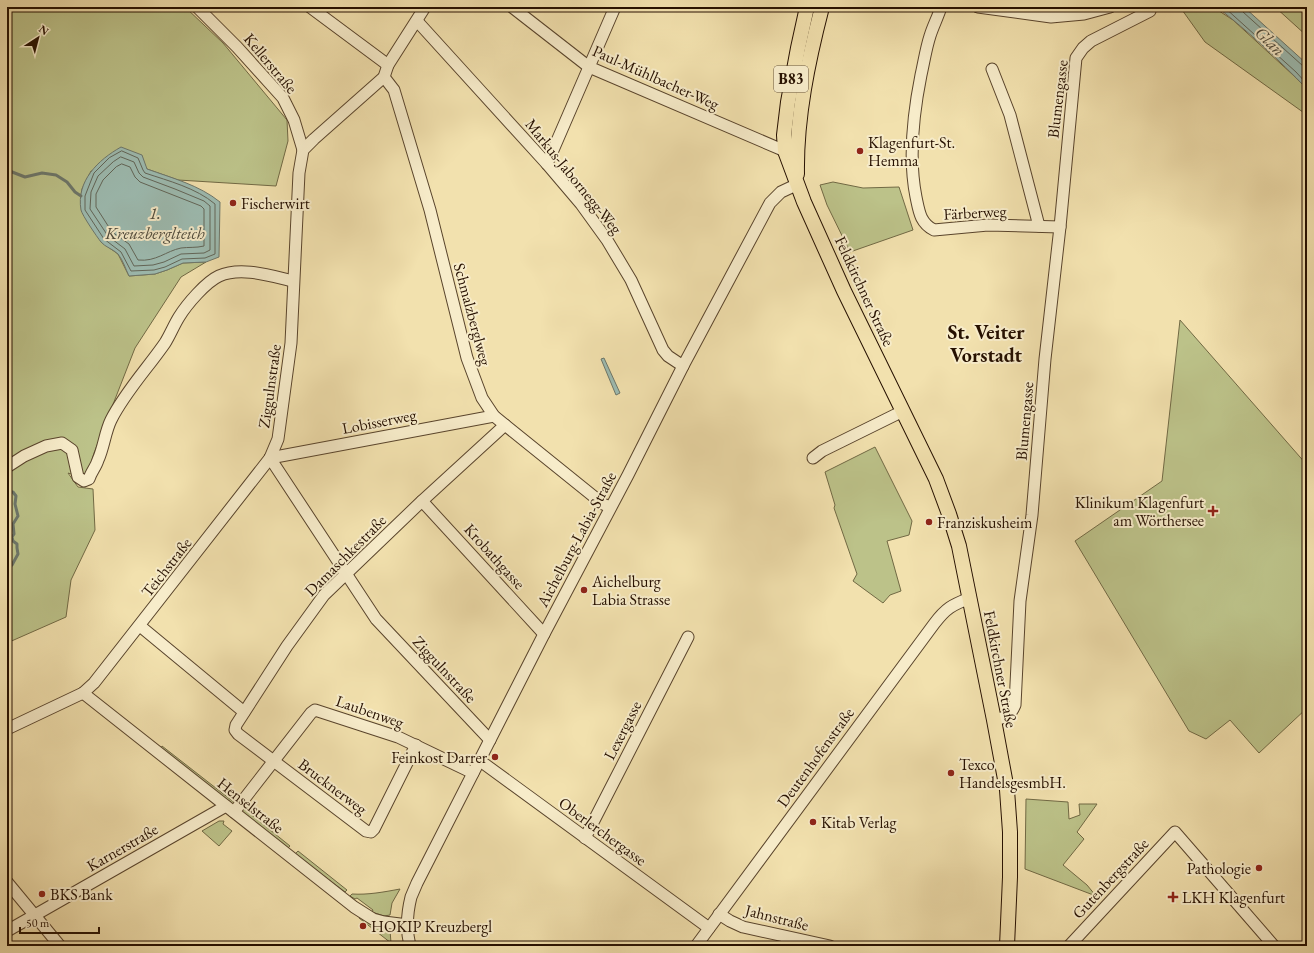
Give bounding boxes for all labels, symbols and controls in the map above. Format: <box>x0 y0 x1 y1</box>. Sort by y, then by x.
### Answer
north arrow <box>18 18 58 58</box>
water label: Glan <box>1250 21 1290 61</box>
text: N <box>36 22 52 38</box>
street label: Kellerstraße <box>239 29 302 98</box>
street label: Paul-Mühlbacher-Weg <box>589 40 723 115</box>
street label: Blumengasse <box>1042 59 1073 139</box>
road number: B83 <box>774 66 808 92</box>
street label: Markus-Jabornegg-Weg <box>521 114 627 239</box>
place label: Klagenfurt-St. Hemma <box>868 132 955 171</box>
marker: Klagenfurt-St. Hemma <box>855 146 865 156</box>
place label: Fischerwirt <box>241 193 310 214</box>
marker: Fischerwirt <box>228 198 238 208</box>
street label: Färberweg <box>943 200 1008 225</box>
water label: 1. Kreuzberglteich <box>104 202 205 244</box>
street label: Feldkirchner Straße <box>830 233 899 350</box>
street label: Schmalzberglweg <box>449 261 497 369</box>
district label: St. Veiter Vorstadt <box>947 319 1025 368</box>
street label: Ziggulnstraße <box>253 343 286 429</box>
street label: Blumengasse <box>1011 381 1038 461</box>
street label: Lobisserweg <box>340 404 419 439</box>
street label: Aichelburg-Labia-Straße <box>531 468 621 611</box>
place label: Klinikum Klagenfurt am Wörthersee <box>1075 492 1204 531</box>
marker: Klinikum Klagenfurt am Wörthersee <box>1207 505 1219 517</box>
street label: Damaschkestraße <box>300 510 391 601</box>
place label: Franziskusheim <box>937 512 1033 533</box>
marker: Franziskusheim <box>924 517 934 527</box>
street label: Krobathgasse <box>460 519 530 594</box>
street label: Teichstraße <box>137 533 196 601</box>
place label: Aichelburg Labia Strasse <box>591 571 670 610</box>
marker: Aichelburg Labia Strasse <box>579 585 589 595</box>
street label: Feldkirchner Straße <box>979 609 1022 730</box>
street label: Ziggulnstraße <box>408 631 481 707</box>
street label: Laubenweg <box>333 690 408 733</box>
street label: Lexergasse <box>599 697 646 763</box>
street label: Deutenhofenstraße <box>772 703 859 811</box>
place label: Feinkost Darrer <box>391 747 488 768</box>
marker: Feinkost Darrer <box>490 752 500 762</box>
street label: Brucknerweg <box>294 754 372 820</box>
place label: Texco HandelsgesmbH. <box>959 754 1066 793</box>
marker: Texco HandelsgesmbH. <box>946 768 956 778</box>
street label: Henselstraße <box>213 773 288 838</box>
street label: Oberlerchergasse <box>555 792 651 870</box>
place label: Kitab Verlag <box>821 812 898 833</box>
marker: Kitab Verlag <box>808 817 818 827</box>
street label: Karnerstraße <box>83 819 162 876</box>
street label: Gutenbergstraße <box>1068 834 1153 923</box>
place label: Pathologie <box>1187 858 1251 879</box>
marker: Pathologie <box>1254 863 1264 873</box>
place label: BKS Bank <box>50 884 113 905</box>
place label: LKH Klagenfurt <box>1182 887 1285 908</box>
marker: BKS Bank <box>37 889 47 899</box>
marker: LKH Klagenfurt <box>1167 891 1179 903</box>
street label: Jahnstraße <box>741 899 811 936</box>
scale bar <box>20 909 99 935</box>
text: 50 m <box>26 915 50 931</box>
place label: HOKIP Kreuzbergl <box>371 916 492 937</box>
marker: HOKIP Kreuzbergl <box>358 921 368 931</box>

